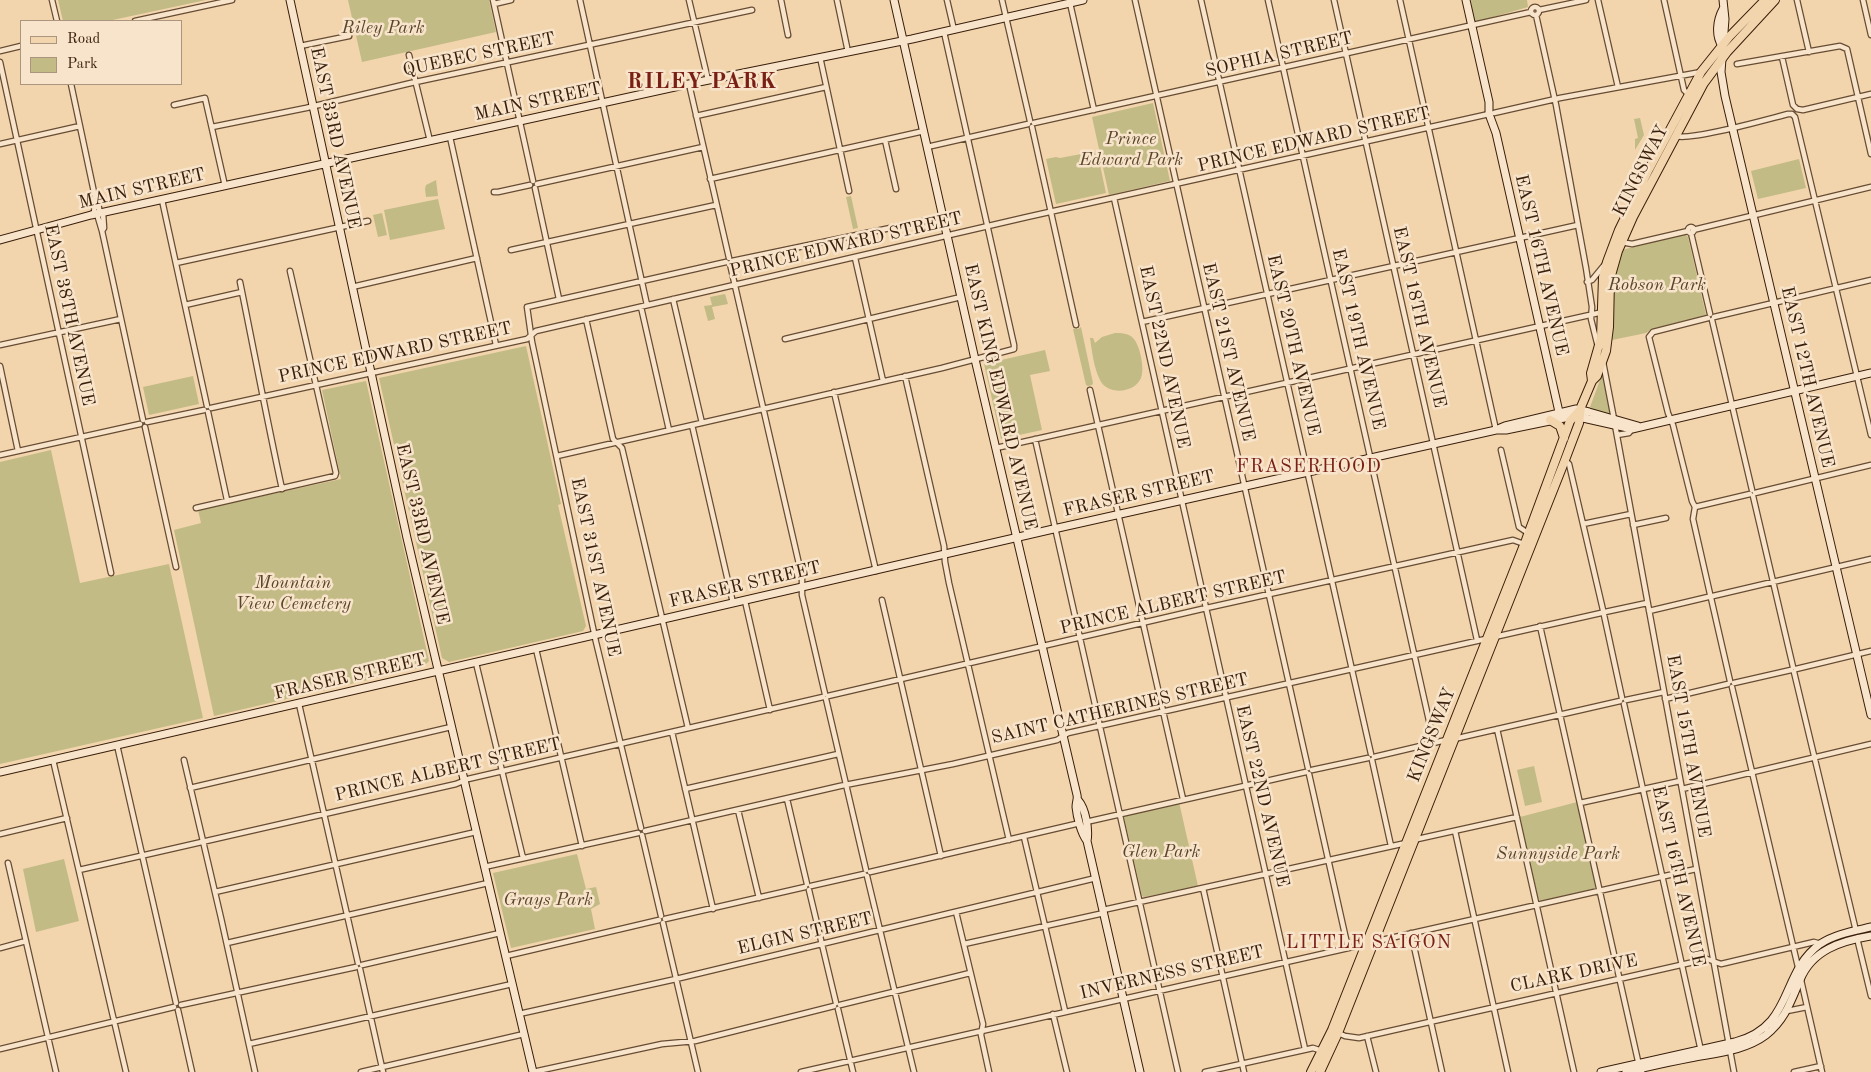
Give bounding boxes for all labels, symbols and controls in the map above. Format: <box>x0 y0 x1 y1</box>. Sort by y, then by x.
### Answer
park label: Riley Park <box>341 17 425 39</box>
legend <box>20 20 182 85</box>
street label: QUEBEC STREET <box>401 28 557 82</box>
street label: SOPHIA STREET <box>1203 28 1355 82</box>
text: Road <box>67 32 100 47</box>
street label: EAST 33RD AVENUE <box>305 45 365 231</box>
text: Park <box>67 57 98 72</box>
district label: RILEY PARK <box>626 69 778 95</box>
street label: MAIN STREET <box>472 78 604 126</box>
street label: PRINCE EDWARD STREET <box>1196 103 1432 177</box>
street label: KINGSWAY <box>1609 122 1673 220</box>
park label: Prince Edward Park <box>1079 128 1183 170</box>
street label: MAIN STREET <box>77 164 207 214</box>
street label: EAST 16TH AVENUE <box>1510 172 1572 358</box>
street label: PRINCE EDWARD STREET <box>728 208 964 282</box>
street label: EAST 38TH AVENUE <box>39 222 99 408</box>
street label: EAST 18TH AVENUE <box>1388 224 1450 410</box>
street label: EAST 19TH AVENUE <box>1327 246 1389 432</box>
street label: EAST 20TH AVENUE <box>1262 252 1324 438</box>
street label: EAST KING EDWARD AVENUE <box>959 261 1041 533</box>
street label: EAST 21ST AVENUE <box>1197 261 1259 443</box>
street label: EAST 22ND AVENUE <box>1134 264 1194 450</box>
park label: Robson Park <box>1608 274 1706 296</box>
street label: EAST 12TH AVENUE <box>1776 284 1838 470</box>
street label: PRINCE EDWARD STREET <box>276 318 514 388</box>
street label: EAST 33RD AVENUE <box>391 441 453 627</box>
district label: FRASERHOOD <box>1235 456 1383 478</box>
street label: FRASER STREET <box>1061 466 1217 522</box>
street label: EAST 31ST AVENUE <box>565 475 625 659</box>
street label: FRASER STREET <box>667 557 823 613</box>
street label: PRINCE ALBERT STREET <box>1058 566 1288 640</box>
park label: Mountain View Cemetery <box>235 572 351 614</box>
street label: FRASER STREET <box>272 649 428 705</box>
street label: EAST 15TH AVENUE <box>1661 653 1715 839</box>
street label: SAINT CATHERINES STREET <box>989 669 1251 749</box>
street label: KINGSWAY <box>1403 685 1461 785</box>
street label: EAST 22ND AVENUE <box>1231 703 1293 889</box>
street label: PRINCE ALBERT STREET <box>333 733 563 807</box>
street label: EAST 16TH AVENUE <box>1647 783 1709 969</box>
park label: Glen Park <box>1122 841 1200 863</box>
park label: Sunnyside Park <box>1496 843 1620 865</box>
park label: Grays Park <box>503 889 593 911</box>
street label: ELGIN STREET <box>735 908 875 960</box>
district label: LITTLE SAIGON <box>1284 932 1454 954</box>
street label: INVERNESS STREET <box>1078 941 1266 1005</box>
street label: CLARK DRIVE <box>1508 950 1640 998</box>

